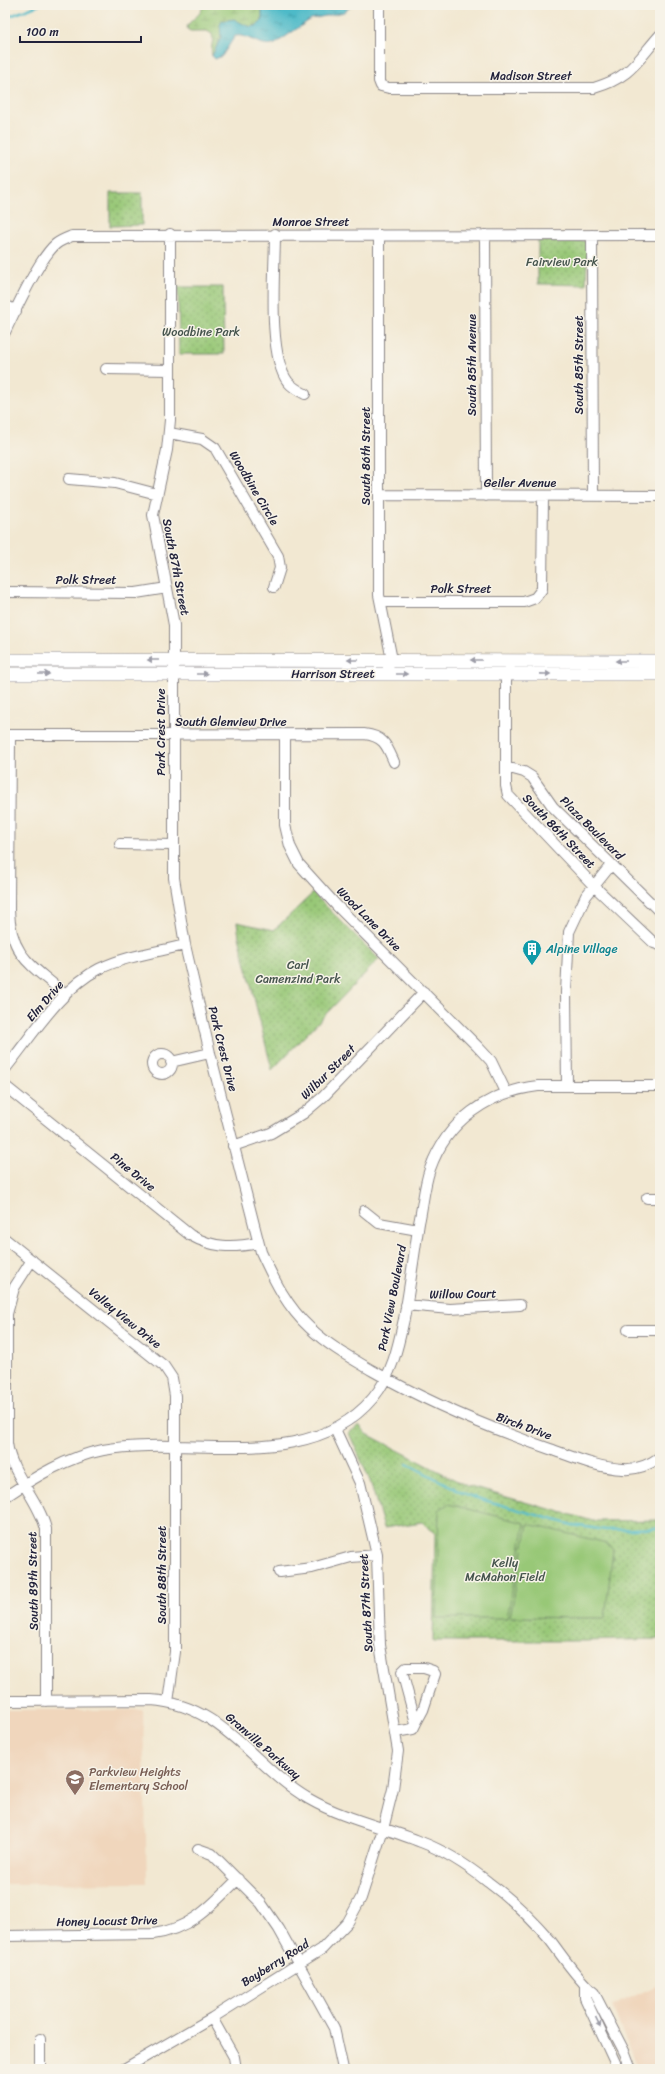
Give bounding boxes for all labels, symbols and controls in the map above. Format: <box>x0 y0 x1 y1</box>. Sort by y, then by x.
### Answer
scale bar <box>20 18 141 44</box>
text: 100 m <box>26 21 59 43</box>
street label: Madison Street <box>490 65 573 87</box>
street label: Monroe Street <box>272 211 350 233</box>
park label: Fairview Park <box>526 251 599 273</box>
street label: South 85th Avenue <box>461 314 483 416</box>
street label: South 85th Street <box>568 316 590 414</box>
park label: Woodbine Park <box>162 321 241 343</box>
street label: South 86th Street <box>355 407 377 505</box>
street label: Woodbine Circle <box>223 446 285 530</box>
street label: Geiler Avenue <box>484 472 556 494</box>
street label: South 87th Street <box>156 517 196 617</box>
street label: Polk Street <box>55 569 117 591</box>
street label: Polk Street <box>430 578 492 600</box>
one-way arrow <box>146 657 159 663</box>
one-way arrow <box>346 657 359 663</box>
one-way arrow <box>469 657 482 663</box>
one-way arrow <box>614 658 627 664</box>
street label: Harrison Street <box>291 663 375 685</box>
one-way arrow <box>38 671 51 677</box>
one-way arrow <box>196 671 209 677</box>
one-way arrow <box>396 671 409 677</box>
one-way arrow <box>539 671 552 677</box>
street label: Park Crest Drive <box>150 688 172 776</box>
street label: South Glenview Drive <box>175 711 287 733</box>
street label: South 86th Street <box>517 788 601 874</box>
street label: Plaza Boulevard <box>554 790 630 866</box>
street label: Wood Lane Drive <box>331 881 407 957</box>
building icon: Alpine Village <box>521 938 543 966</box>
place label: Alpine Village <box>545 938 618 960</box>
park label: Carl Camenzind Park <box>256 954 341 990</box>
street label: Elm Drive <box>20 975 70 1027</box>
street label: Park Crest Drive <box>202 1004 244 1094</box>
street label: Wilbur Street <box>295 1038 362 1105</box>
street label: Pine Drive <box>105 1147 161 1197</box>
street label: Park View Boulevard <box>371 1241 413 1353</box>
street label: Valley View Drive <box>84 1282 167 1355</box>
street label: Willow Court <box>429 1282 497 1306</box>
street label: Birch Drive <box>493 1406 555 1446</box>
street label: South 88th Street <box>151 1526 173 1624</box>
street label: South 89th Street <box>21 1531 45 1631</box>
park label: Kelly McMahon Field <box>465 1552 546 1588</box>
street label: South 87th Street <box>352 1553 380 1653</box>
street label: Granville Parkway <box>220 1707 307 1786</box>
place label: Parkview Heights Elementary School <box>89 1761 189 1797</box>
school or university icon: Parkview Heights Elementary School <box>64 1768 86 1796</box>
street label: Honey Locust Drive <box>56 1909 158 1933</box>
street label: Bayberry Road <box>236 1933 314 1993</box>
one-way arrow <box>595 2016 601 2028</box>

